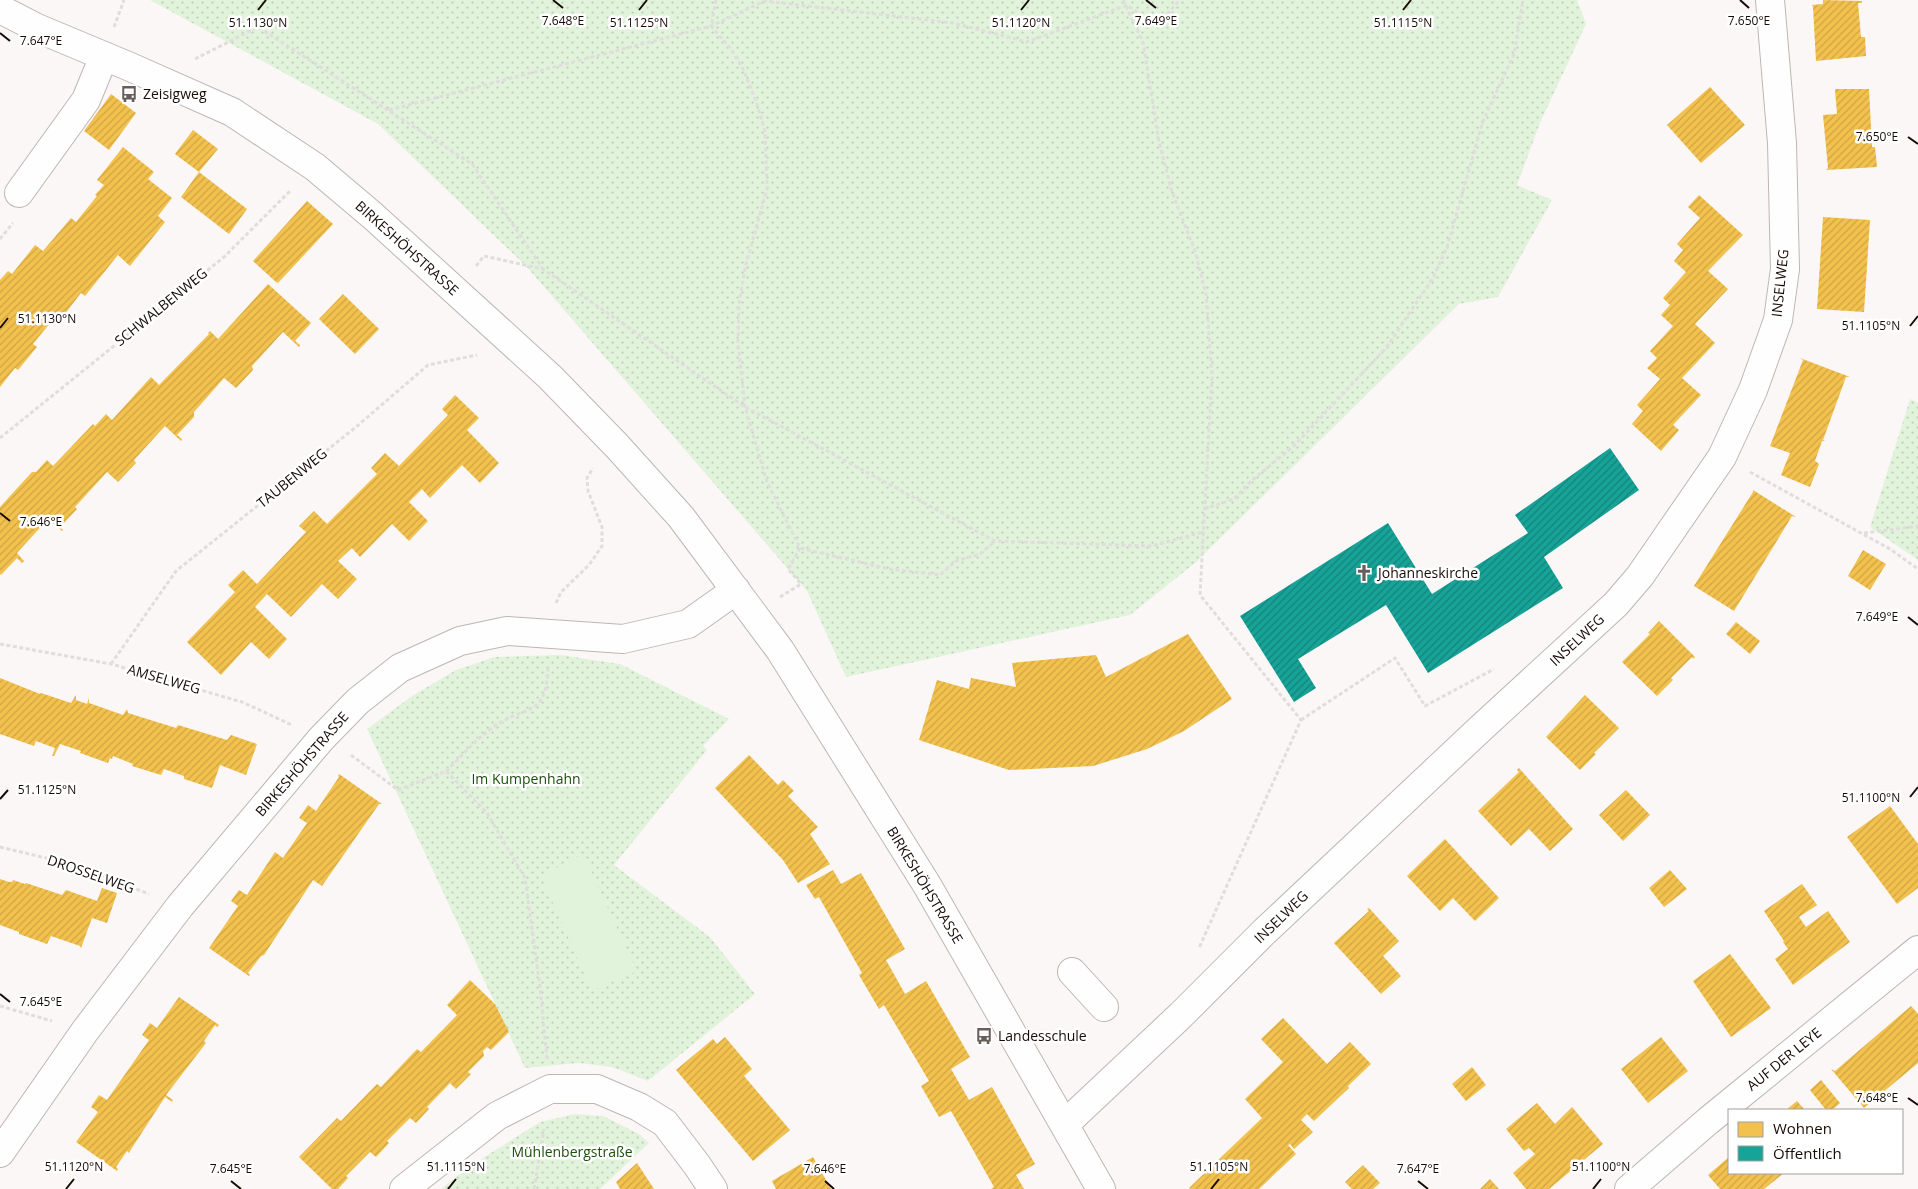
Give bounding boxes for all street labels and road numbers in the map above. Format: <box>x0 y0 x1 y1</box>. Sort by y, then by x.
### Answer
street label: BIRKESHÖHSTRASSE <box>351 196 463 299</box>
street label: INSELWEG <box>1766 248 1793 318</box>
street label: SCHWALBENWEG <box>110 263 211 350</box>
street label: TAUBENWEG <box>253 443 331 512</box>
street label: INSELWEG <box>1545 609 1608 670</box>
street label: AMSELWEG <box>125 659 203 698</box>
street label: BIRKESHÖHSTRASSE <box>251 707 352 820</box>
street label: BIRKESHÖHSTRASSE <box>883 823 968 947</box>
street label: DROSSELWEG <box>45 850 137 897</box>
street label: INSELWEG <box>1250 886 1312 947</box>
street label: AUF DER LEYE <box>1742 1023 1825 1095</box>

